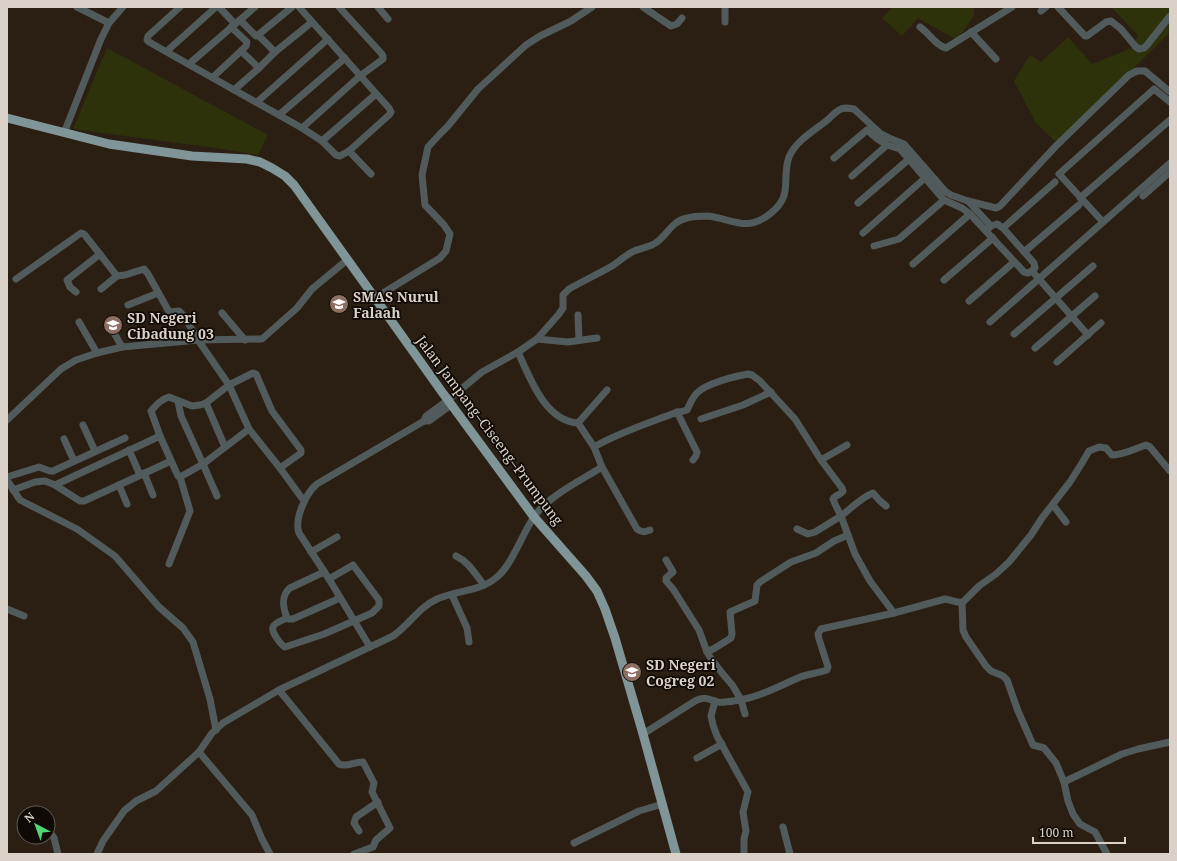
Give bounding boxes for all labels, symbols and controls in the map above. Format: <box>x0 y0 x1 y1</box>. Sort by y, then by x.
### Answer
place label: SMAS Nurul Falaah <box>353 287 439 322</box>
school or university icon: SMAS Nurul Falaah <box>328 293 350 315</box>
place label: SD Negeri Cibadung 03 <box>127 308 214 343</box>
school or university icon: SD Negeri Cibadung 03 <box>102 314 124 336</box>
street label: Jalan Jampang–Ciseeng–Prumpung <box>412 330 568 529</box>
place label: SD Negeri Cogreg 02 <box>646 655 716 690</box>
school or university icon: SD Negeri Cogreg 02 <box>621 661 643 683</box>
north arrow <box>16 805 56 845</box>
text: N <box>21 808 38 826</box>
scale bar <box>1033 819 1125 845</box>
text: 100 m <box>1039 824 1074 841</box>

